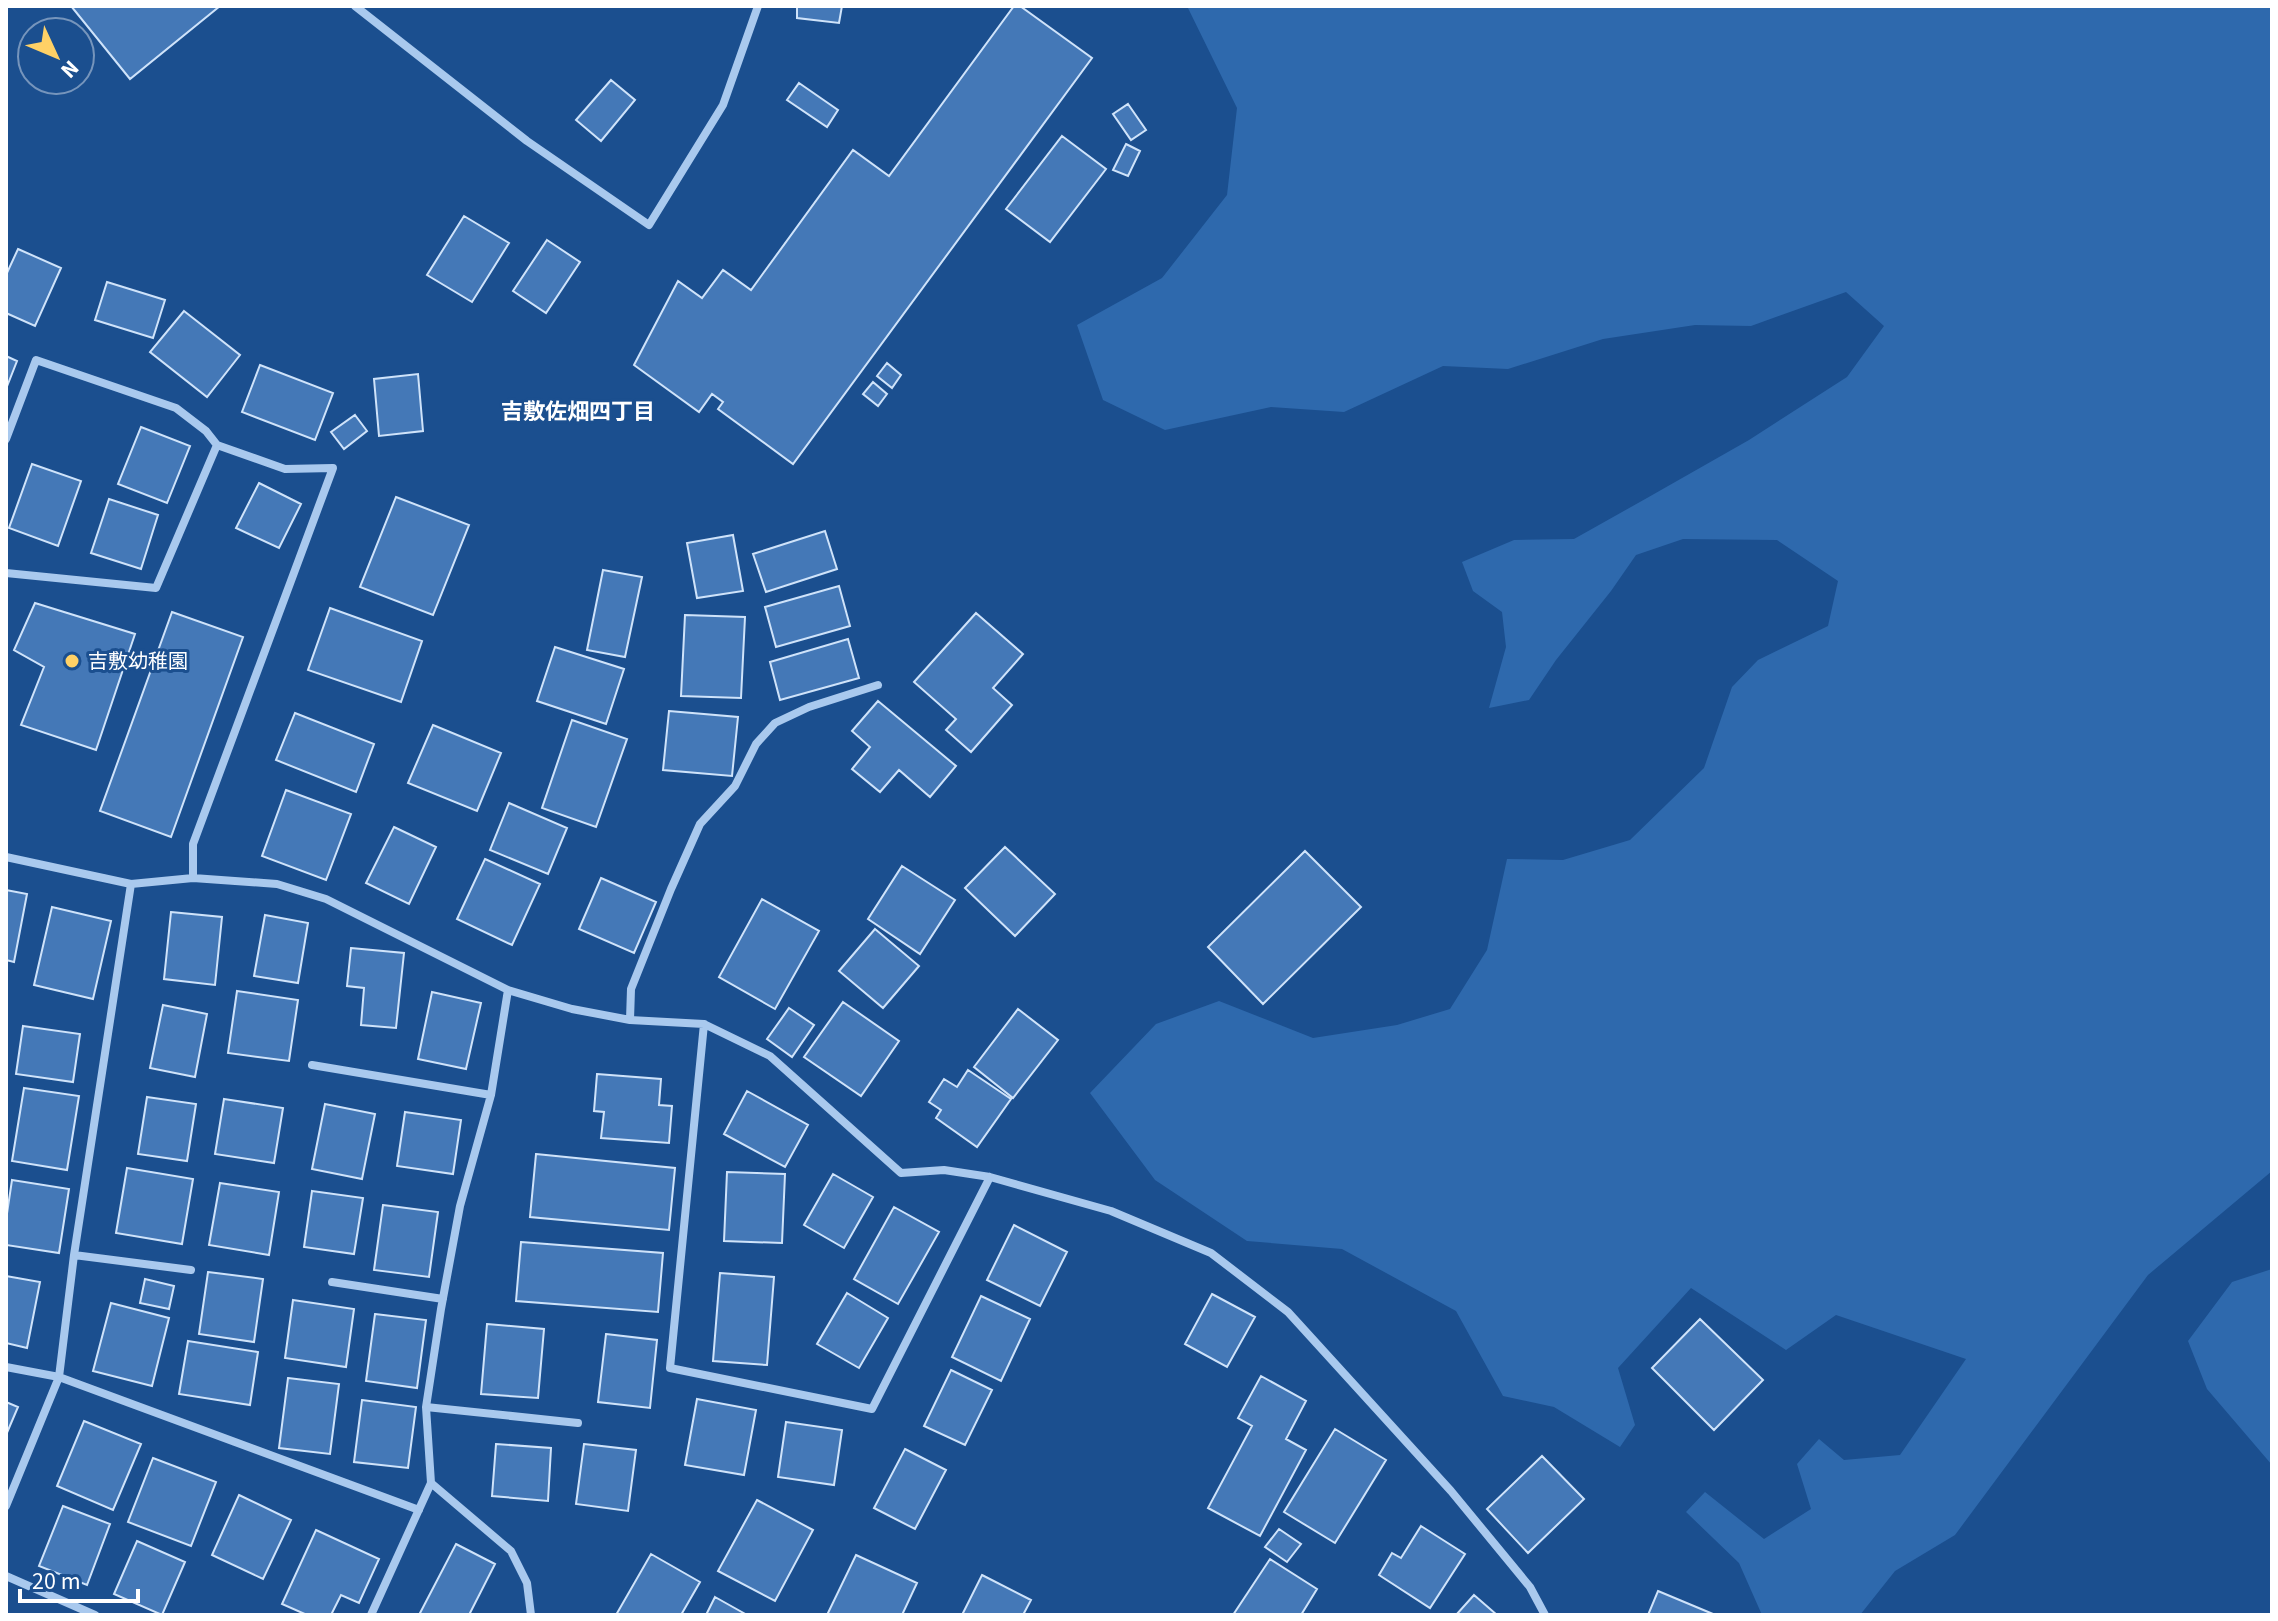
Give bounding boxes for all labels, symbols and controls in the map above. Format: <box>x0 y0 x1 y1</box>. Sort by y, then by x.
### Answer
north arrow <box>16 16 96 96</box>
text: N <box>53 53 86 86</box>
district label: 吉敷佐畑四丁目 <box>501 396 655 428</box>
place label: 吉敷幼稚園 <box>88 648 188 676</box>
marker: 吉敷幼稚園 <box>63 652 81 670</box>
scale bar <box>20 1553 138 1603</box>
text: 20 m <box>32 1564 81 1599</box>

